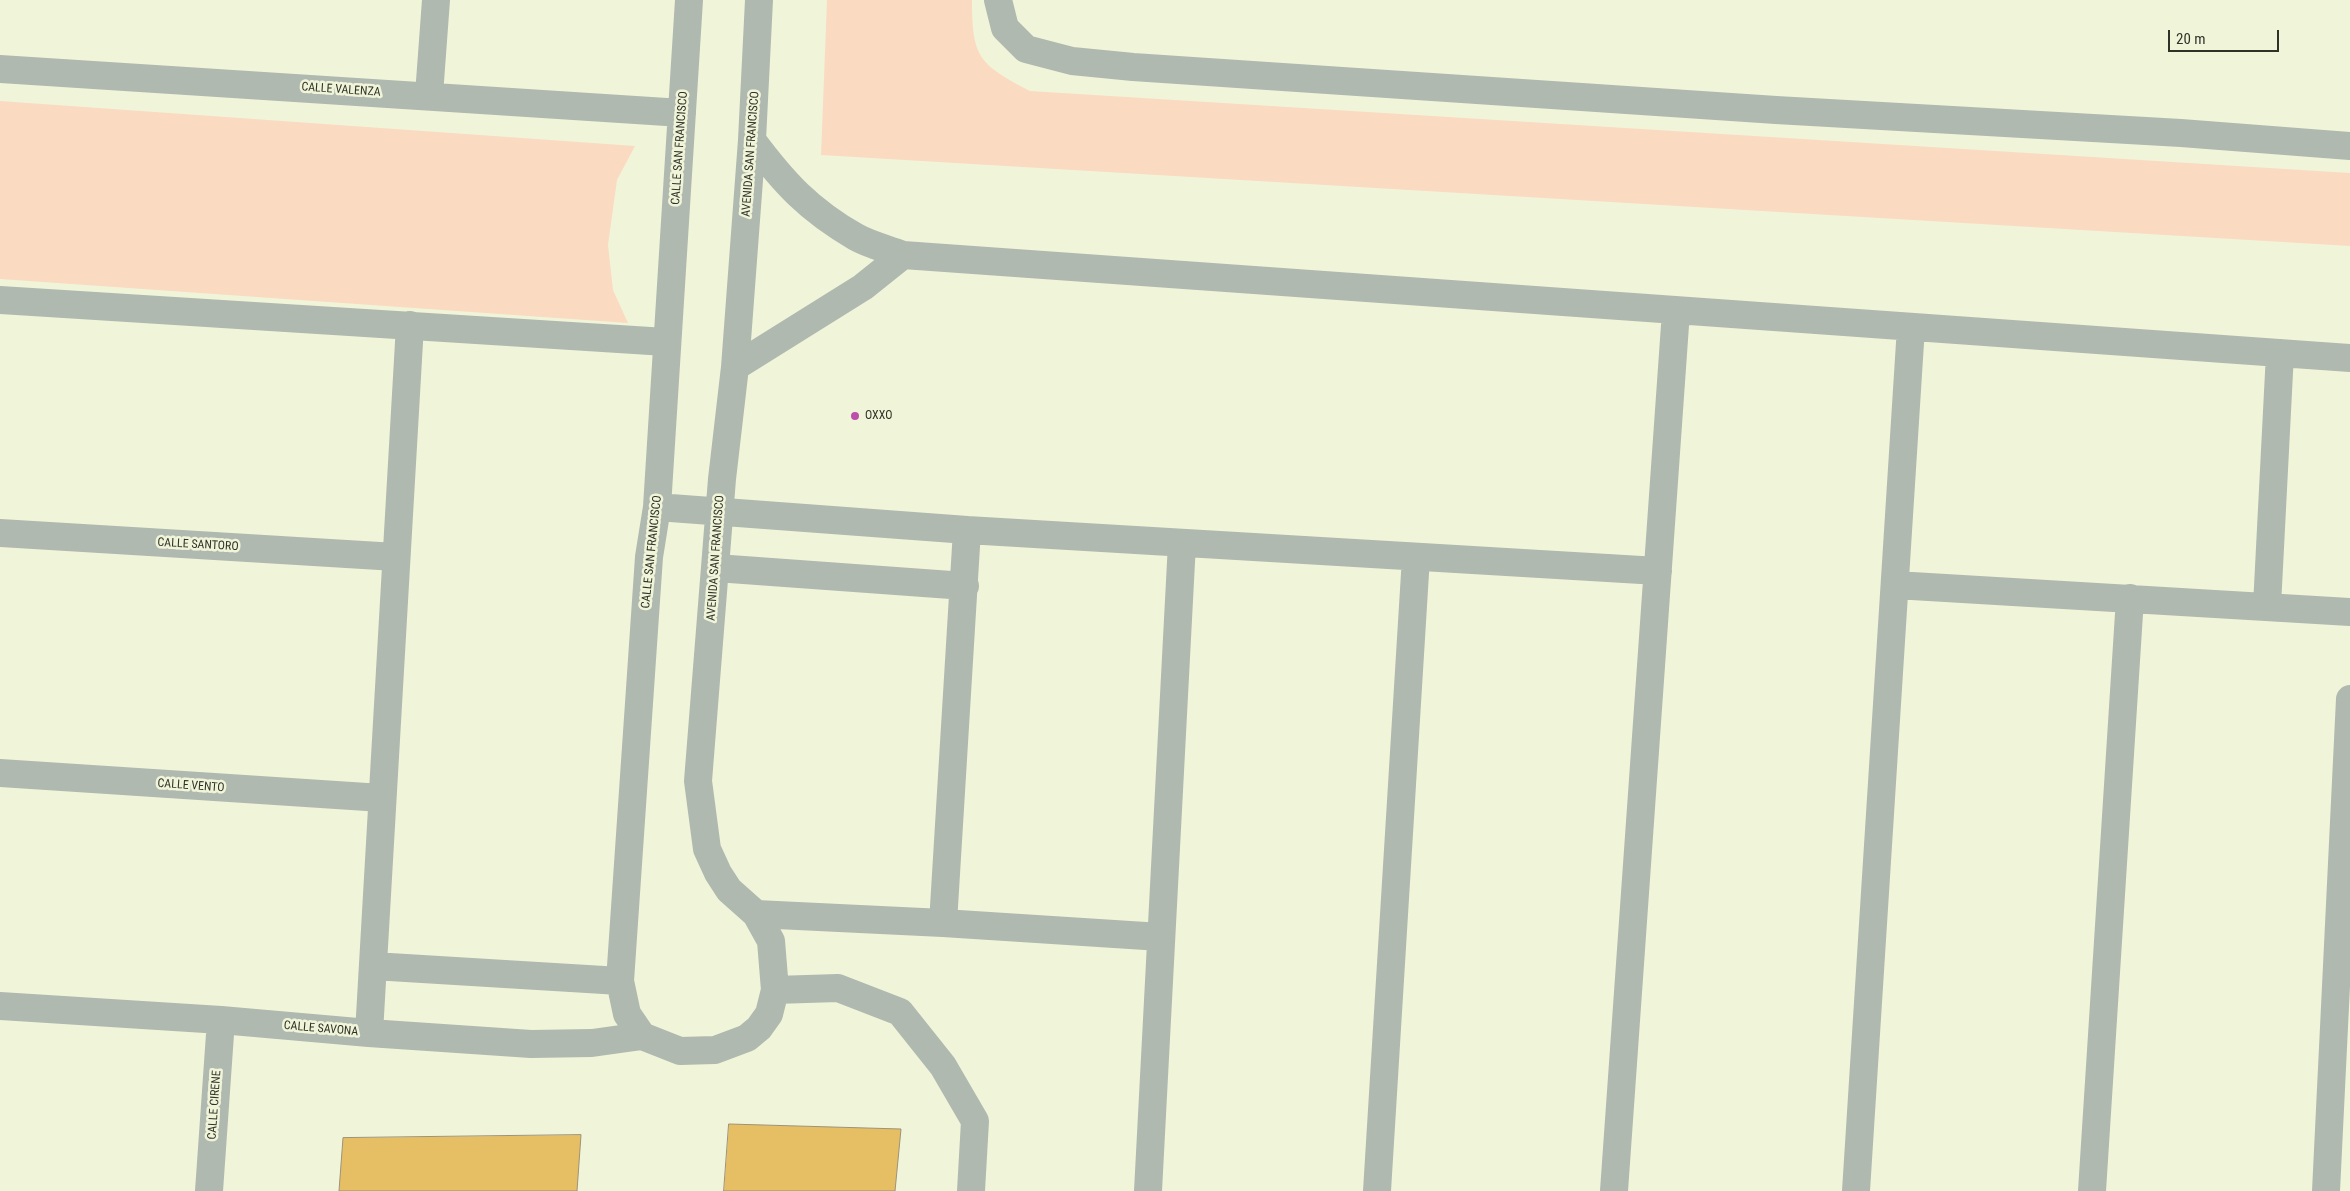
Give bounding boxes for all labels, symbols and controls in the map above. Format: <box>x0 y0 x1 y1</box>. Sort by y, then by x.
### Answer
scale bar <box>2170 20 2281 52</box>
text: 20 m <box>2176 30 2206 48</box>
street label: CALLE VALENZA <box>301 80 381 100</box>
street label: CALLE SAN FRANCISCO <box>669 91 691 205</box>
street label: AVENIDA SAN FRANCISCO <box>739 91 763 217</box>
place label: OXXO <box>865 409 892 423</box>
marker: OXXO <box>849 410 861 422</box>
street label: CALLE SAN FRANCISCO <box>639 495 665 609</box>
street label: AVENIDA SAN FRANCISCO <box>704 495 728 621</box>
street label: CALLE SANTORO <box>157 536 239 554</box>
street label: CALLE VENTO <box>157 776 225 796</box>
street label: CALLE SAVONA <box>283 1019 359 1039</box>
street label: CALLE CIRENE <box>205 1070 225 1140</box>

